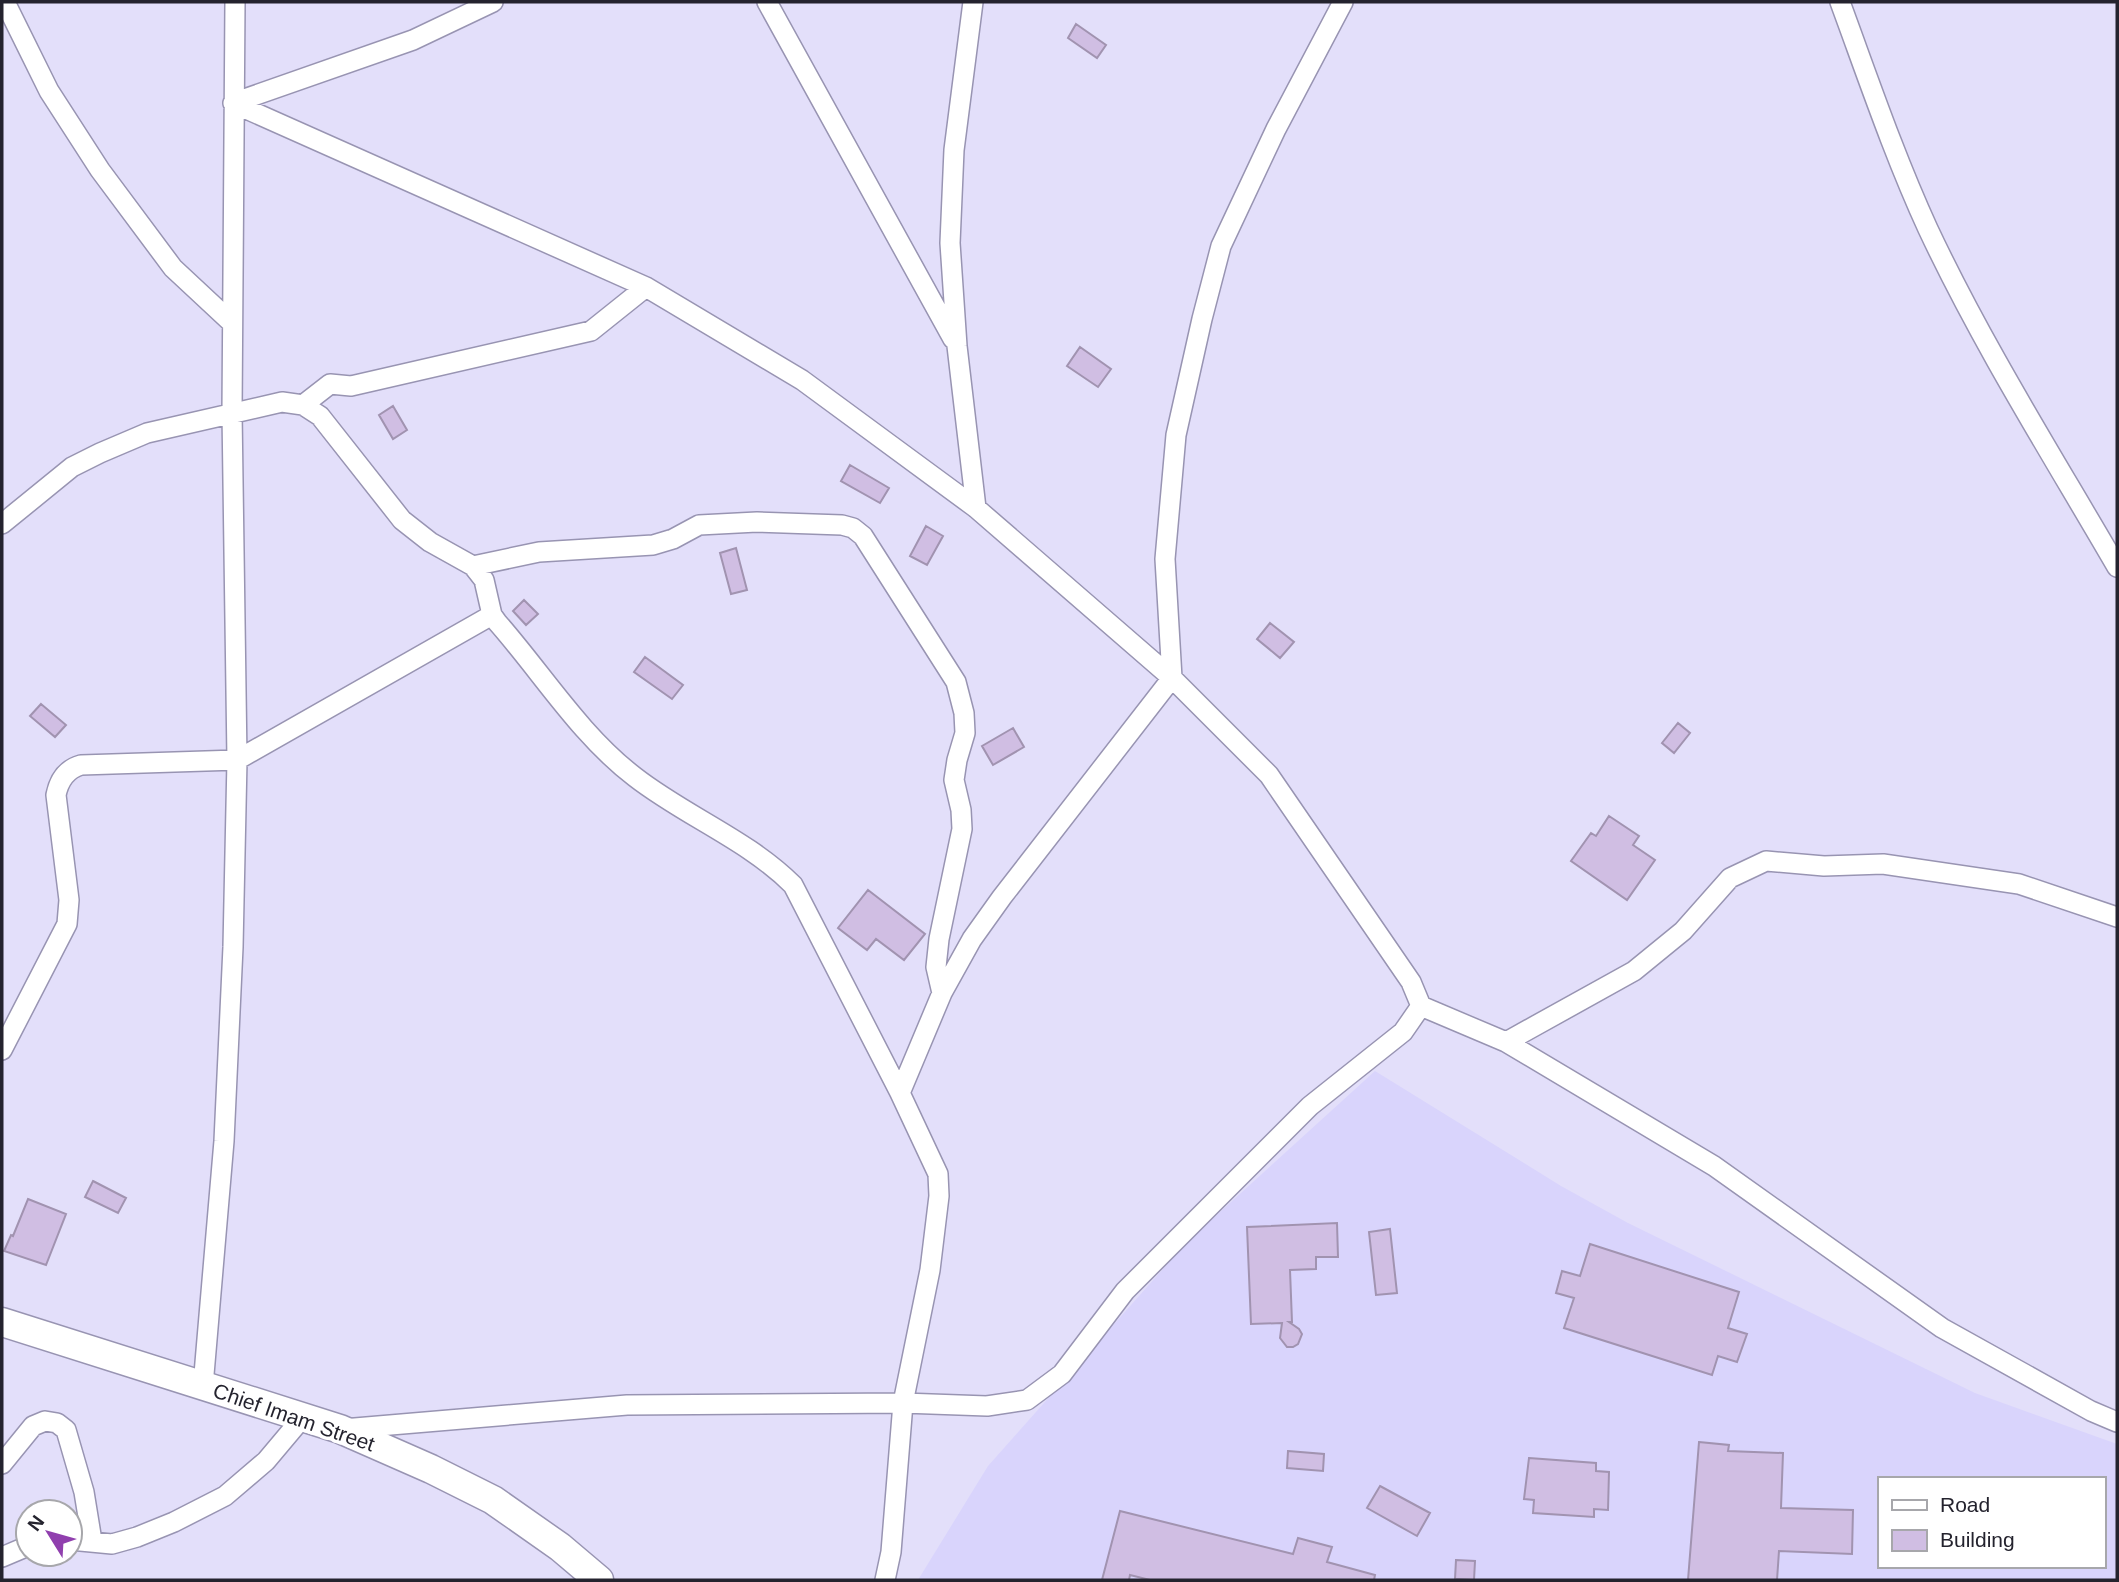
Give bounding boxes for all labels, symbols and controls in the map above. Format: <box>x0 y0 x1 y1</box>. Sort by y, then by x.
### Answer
street label: Chief Imam Street <box>210 1379 378 1455</box>
legend <box>1878 1477 2105 1568</box>
text: Road <box>1940 1493 1990 1516</box>
north arrow <box>14 1498 84 1568</box>
text: N <box>23 1511 48 1535</box>
text: Building <box>1940 1528 2015 1551</box>

